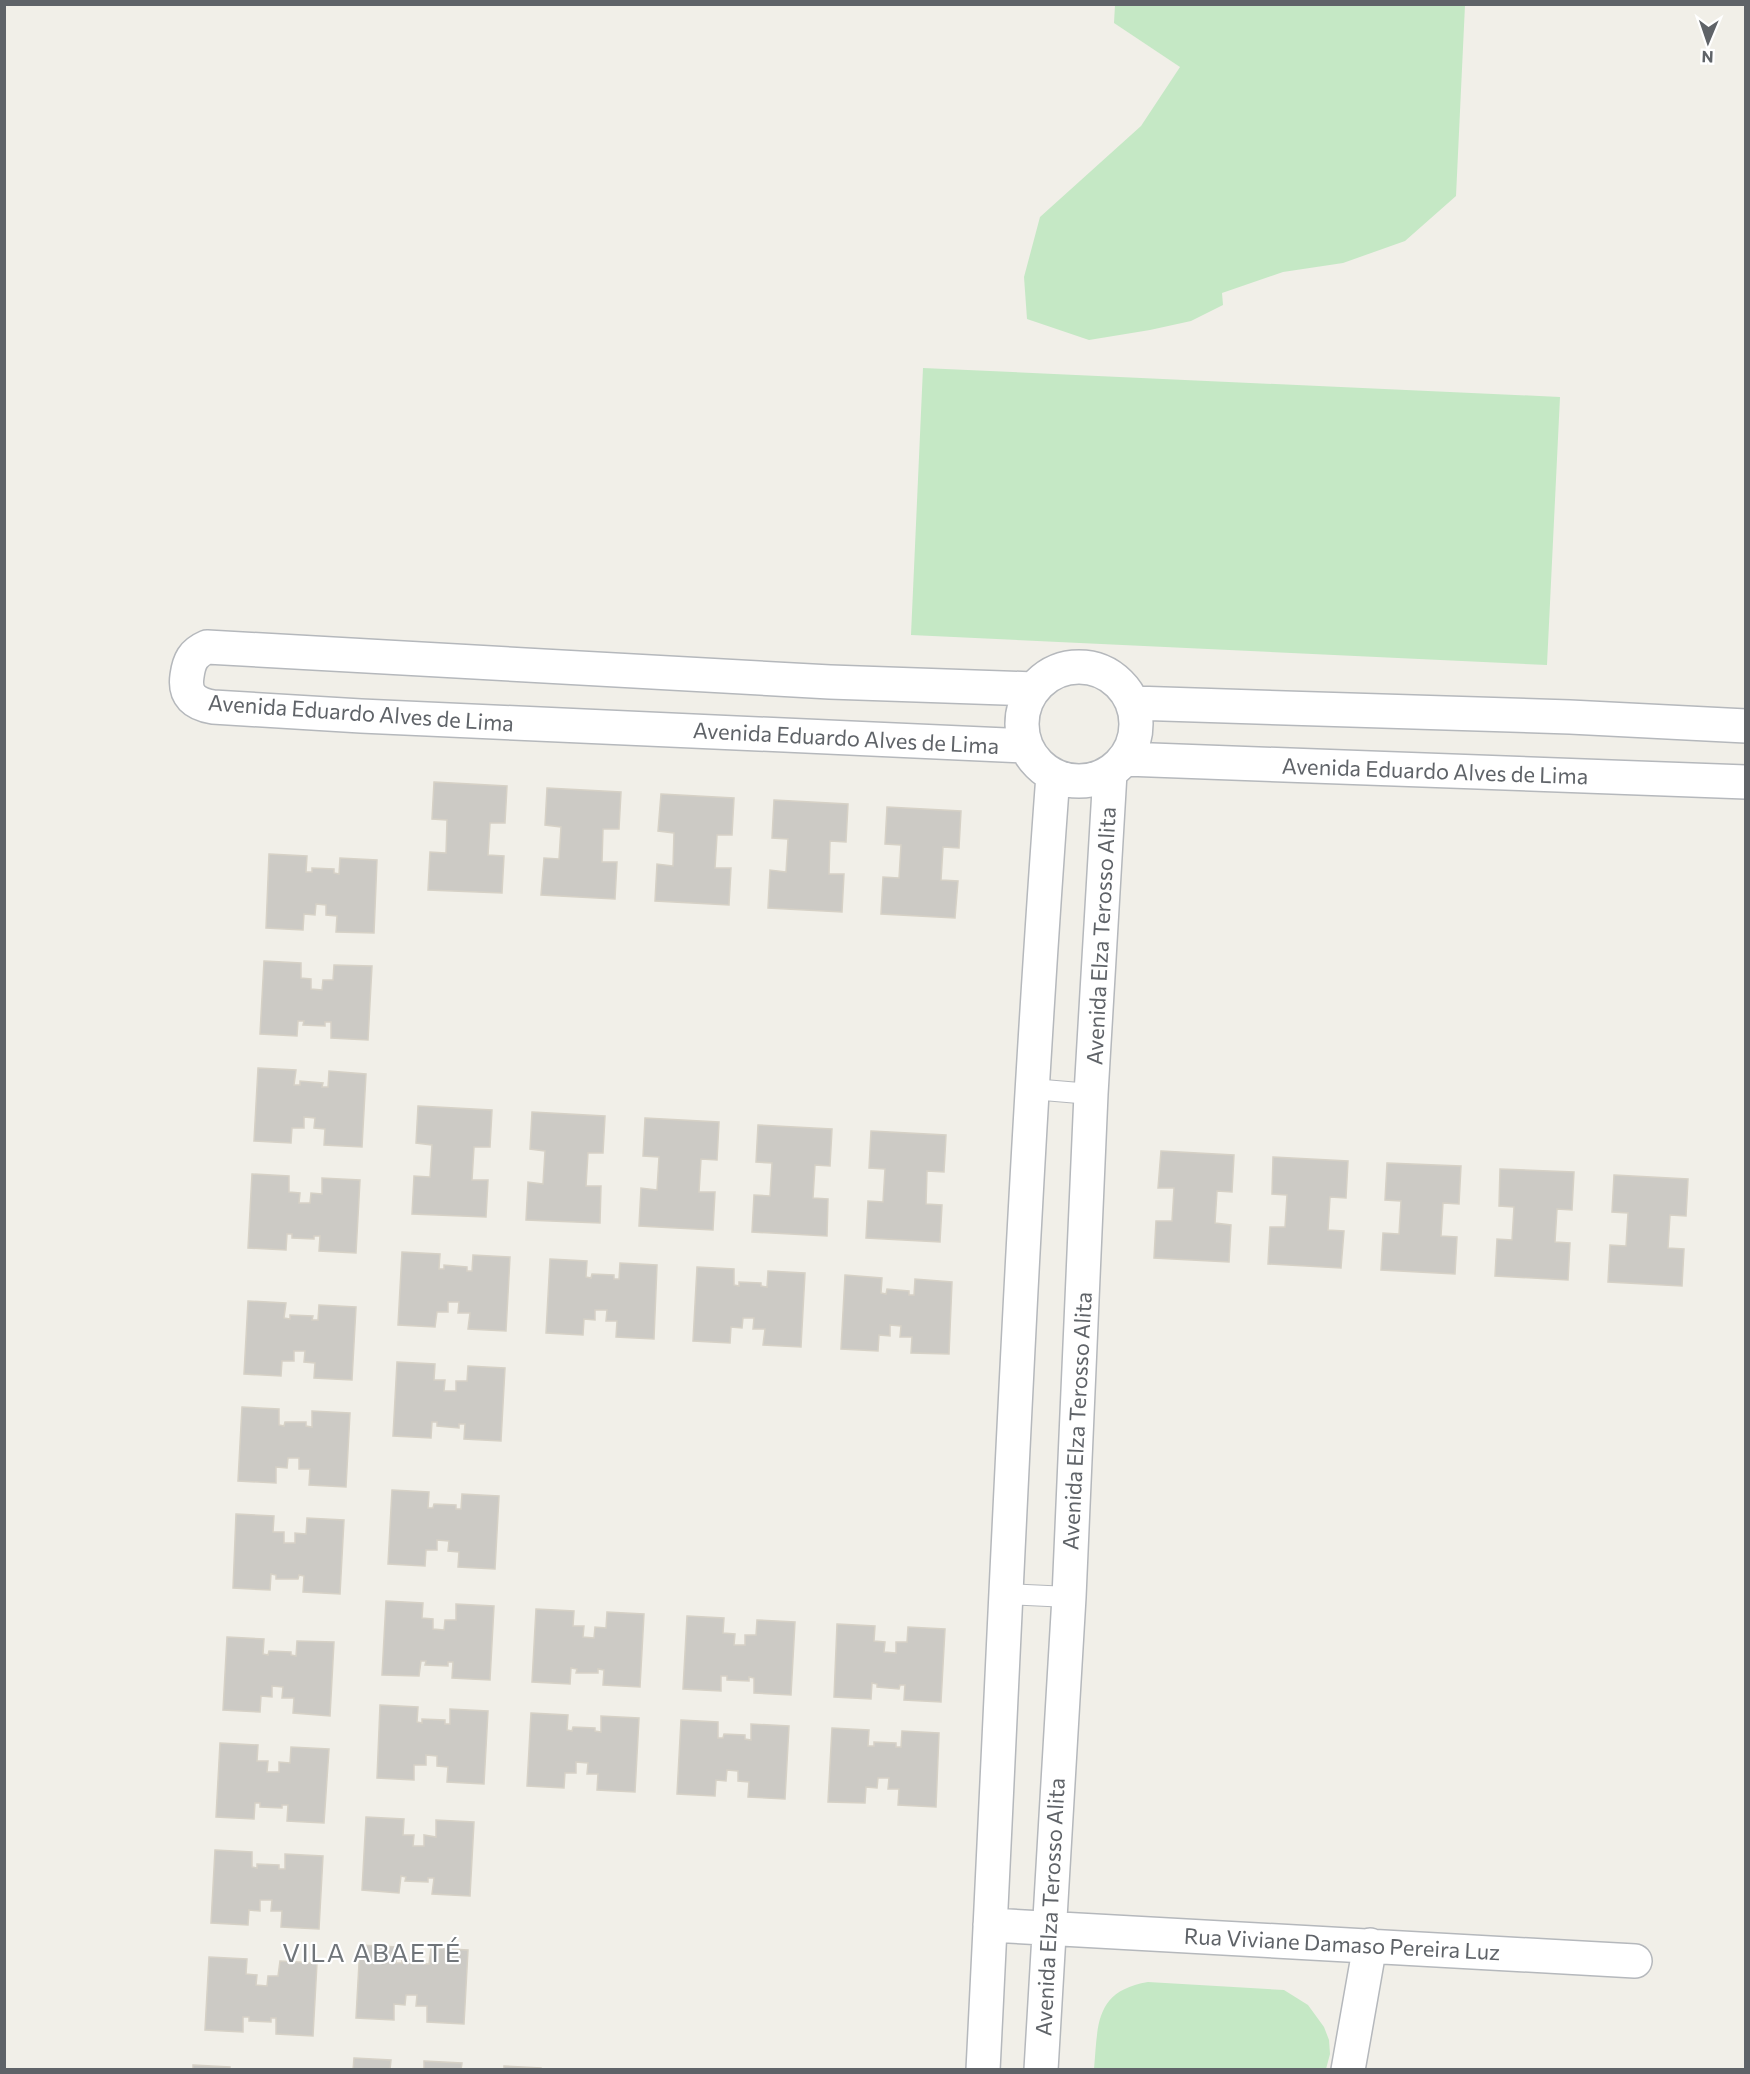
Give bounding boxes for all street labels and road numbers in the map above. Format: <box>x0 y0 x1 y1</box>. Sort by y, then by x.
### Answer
street label: Avenida Eduardo Alves de Lima <box>207 688 515 737</box>
street label: Avenida Eduardo Alves de Lima <box>692 716 1000 759</box>
street label: Avenida Eduardo Alves de Lima <box>1281 752 1589 789</box>
street label: Avenida Elza Terosso Alita <box>1080 806 1121 1066</box>
street label: Avenida Elza Terosso Alita <box>1056 1291 1097 1551</box>
street label: Avenida Elza Terosso Alita <box>1029 1777 1070 2037</box>
street label: Rua Viviane Damaso Pereira Luz <box>1183 1922 1501 1965</box>

